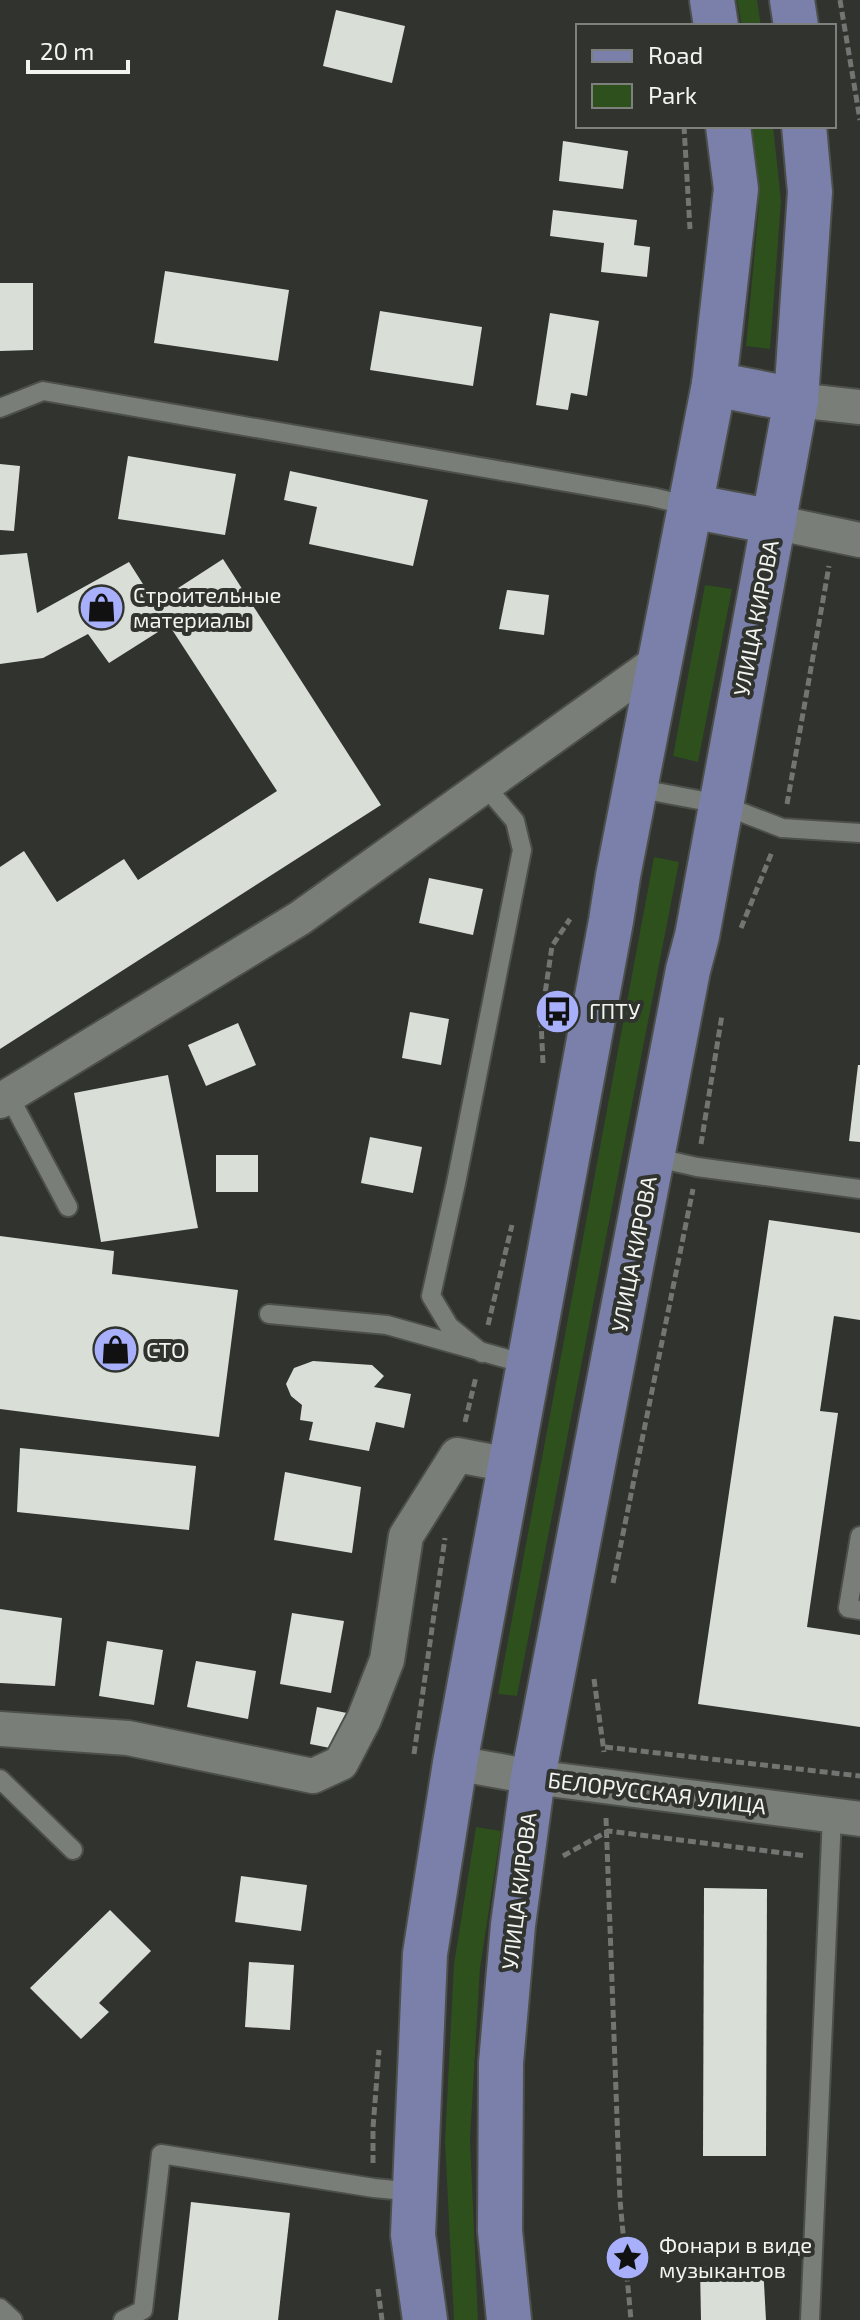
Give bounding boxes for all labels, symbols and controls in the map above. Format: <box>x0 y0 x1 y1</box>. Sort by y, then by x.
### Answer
scale bar <box>28 24 128 74</box>
legend <box>576 24 836 128</box>
text: 20 m <box>40 36 94 65</box>
text: Road <box>648 40 703 69</box>
text: Park <box>648 80 697 109</box>
street label: УЛИЦА КИРОВА <box>727 537 783 698</box>
place label: Строительные материалы <box>133 581 281 632</box>
shop icon: Строительные материалы <box>78 584 126 632</box>
bus stop icon: ГПТУ <box>534 987 582 1035</box>
place label: ГПТУ <box>589 997 641 1023</box>
street label: УЛИЦА КИРОВА <box>605 1173 661 1334</box>
shop icon: СТО <box>91 1326 139 1374</box>
place label: СТО <box>146 1336 186 1362</box>
street label: БЕЛОРУССКАЯ УЛИЦА <box>547 1766 768 1818</box>
street label: УЛИЦА КИРОВА <box>495 1811 541 1971</box>
place label: Фонари в виде музыкантов <box>659 2231 812 2283</box>
place icon: Фонари в виде музыкантов <box>604 2234 652 2282</box>

